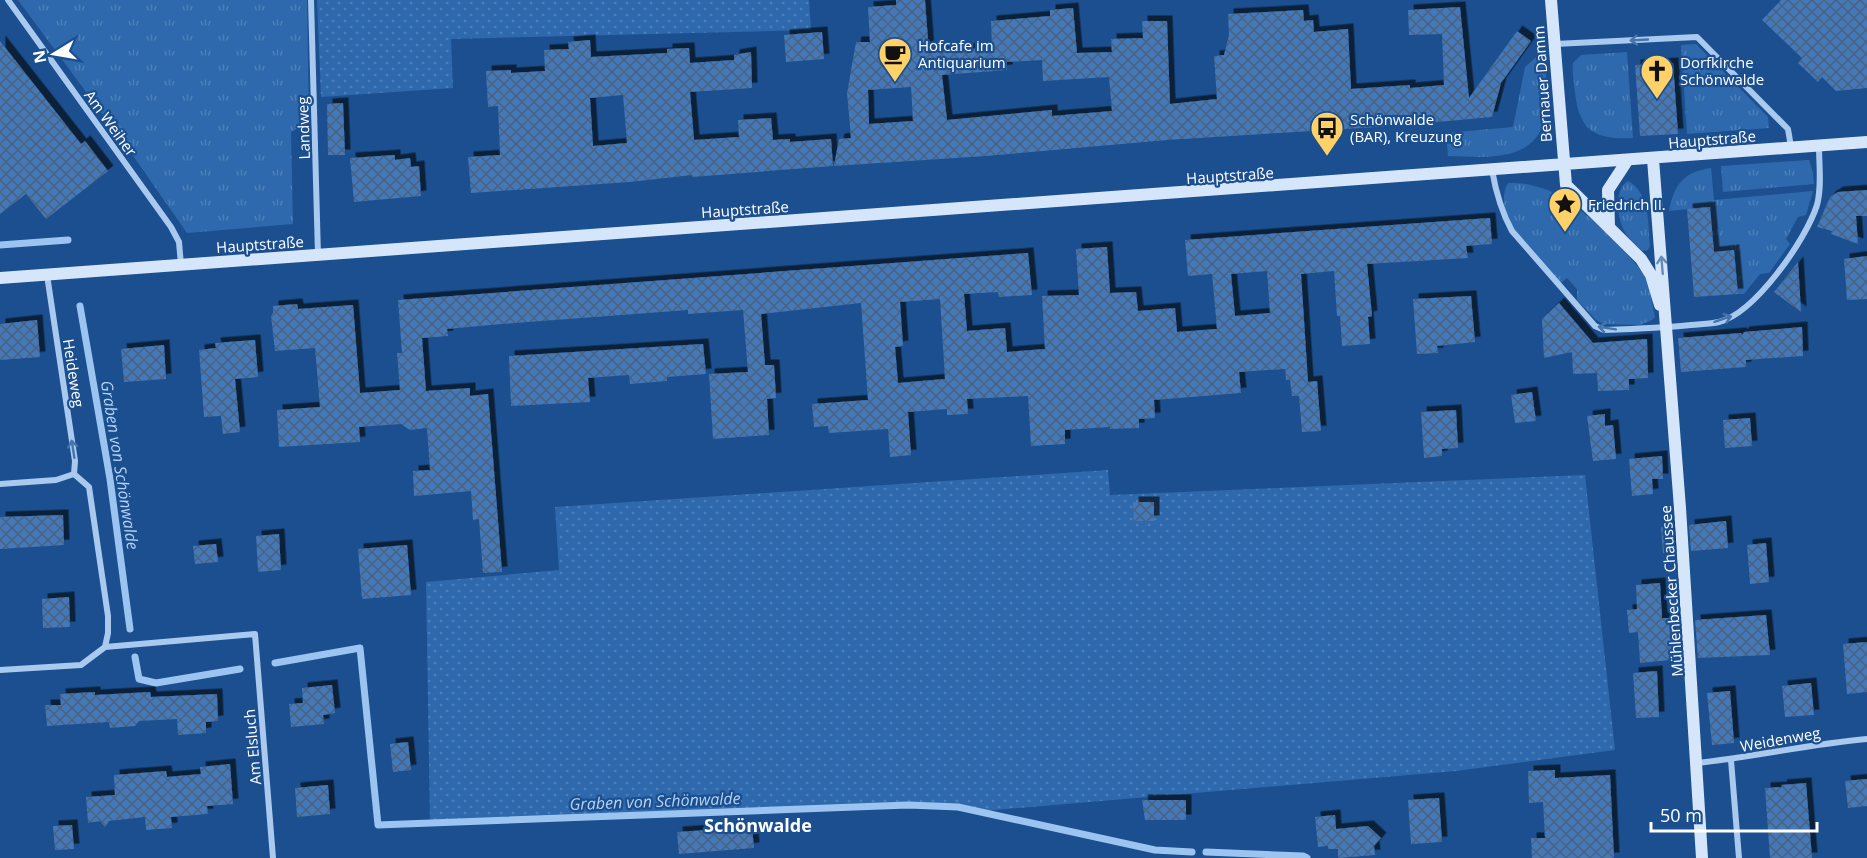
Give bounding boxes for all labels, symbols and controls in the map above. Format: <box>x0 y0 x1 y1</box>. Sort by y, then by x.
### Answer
north arrow <box>24 24 84 84</box>
street label: Bernauer Damm <box>1528 25 1556 143</box>
one-way arrow <box>1629 34 1649 45</box>
place label: Hofcafe im Antiquarium <box>918 35 1006 72</box>
cafe icon: Hofcafe im Antiquarium <box>877 36 913 83</box>
text: N <box>27 48 51 65</box>
place label: Dorfkirche Schönwalde <box>1680 52 1764 89</box>
church icon: Dorfkirche Schönwalde <box>1639 53 1675 100</box>
street label: Am Weiher <box>80 86 142 160</box>
street label: Landweg <box>292 96 314 160</box>
place label: Schönwalde (BAR), Kreuzung <box>1350 109 1462 146</box>
bus stop icon: Schönwalde (BAR), Kreuzung <box>1309 110 1345 157</box>
street label: Hauptstraße <box>1667 125 1757 153</box>
street label: Hauptstraße <box>1185 162 1275 188</box>
place icon: Friedrich II. <box>1547 186 1583 233</box>
place label: Friedrich II. <box>1588 194 1666 214</box>
street label: Hauptstraße <box>700 196 790 222</box>
street label: Hauptstraße <box>215 231 305 257</box>
one-way arrow <box>1656 255 1667 275</box>
one-way arrow <box>1713 313 1732 324</box>
one-way arrow <box>1598 323 1617 334</box>
street label: Heideweg <box>59 337 89 409</box>
water label: Graben von Schönwalde <box>96 379 144 551</box>
one-way arrow <box>68 439 79 459</box>
street label: Mühlenbecker Chaussee <box>1655 505 1687 677</box>
street label: Am Elsluch <box>239 708 265 786</box>
street label: Weidenweg <box>1738 722 1822 756</box>
water label: Graben von Schönwalde <box>569 787 741 815</box>
scale bar <box>1651 795 1818 833</box>
text: 50 m <box>1660 803 1702 827</box>
district label: Schönwalde <box>704 813 812 837</box>

